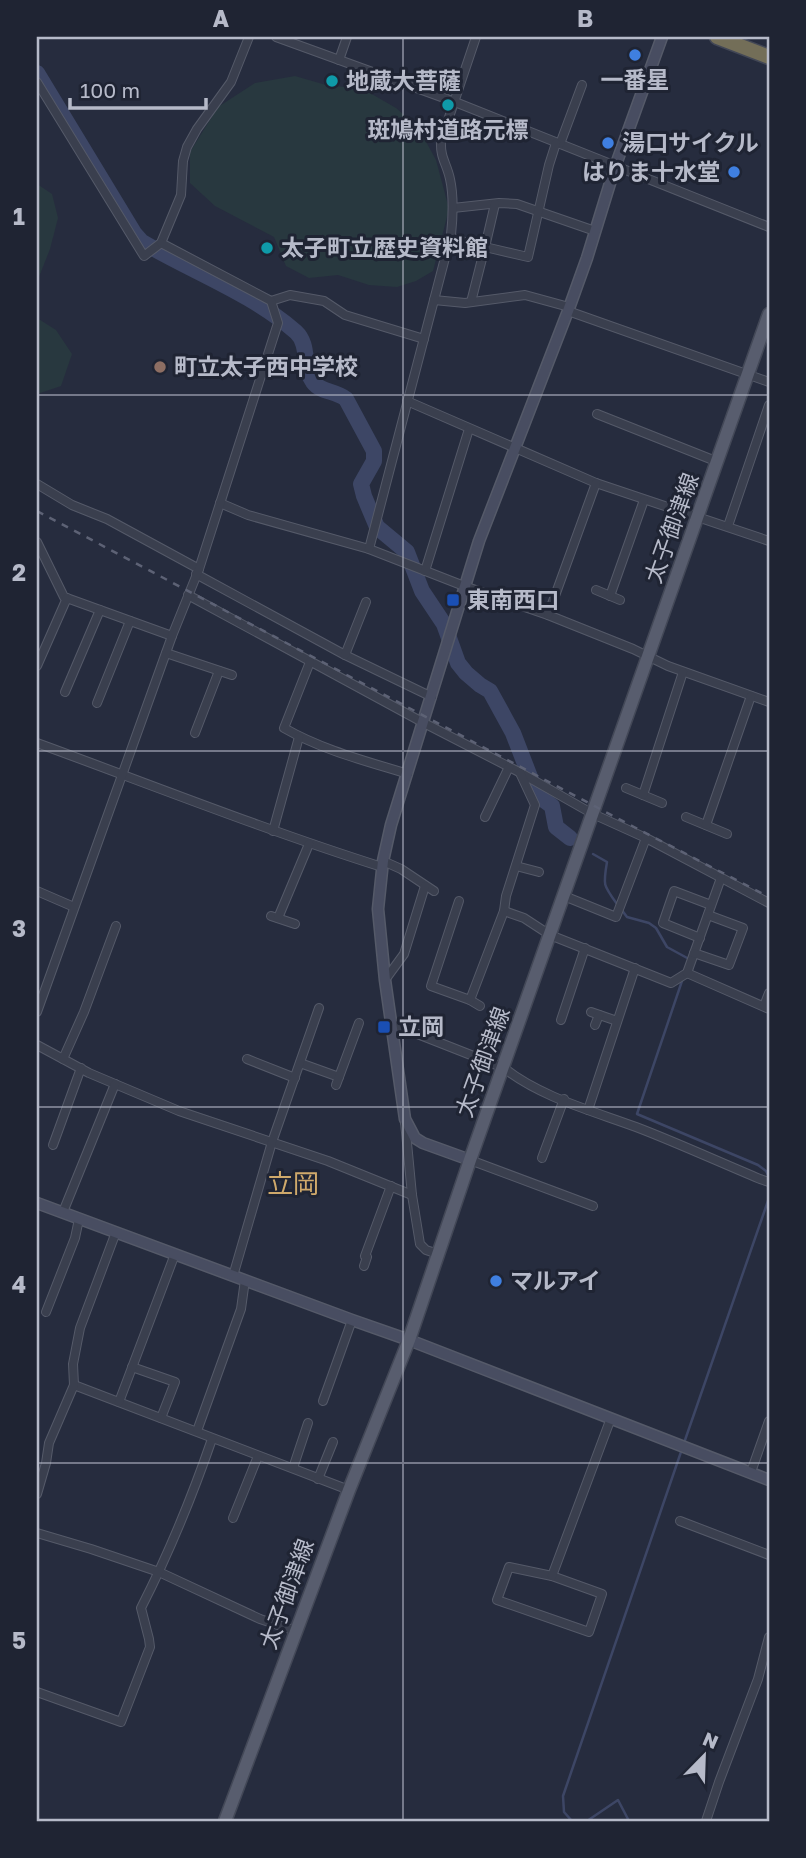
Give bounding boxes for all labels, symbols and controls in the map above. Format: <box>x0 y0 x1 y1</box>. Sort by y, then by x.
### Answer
text: A <box>213 4 230 32</box>
text: B <box>577 4 593 32</box>
marker: 一番星 <box>627 47 643 63</box>
place label: 一番星 <box>601 65 670 93</box>
scale bar <box>70 66 206 110</box>
place label: 地蔵大菩薩 <box>346 66 461 94</box>
marker: 地蔵大菩薩 <box>324 73 340 89</box>
text: 100 m <box>80 77 140 103</box>
marker: 斑鳩村道路元標 <box>440 97 456 113</box>
place label: 斑鳩村道路元標 <box>368 115 529 143</box>
place label: 湯口サイクル <box>622 128 759 156</box>
marker: 湯口サイクル <box>600 135 616 151</box>
place label: はりま十水堂 <box>582 157 720 185</box>
marker: はりま十水堂 <box>726 164 742 180</box>
text: 1 <box>13 202 25 230</box>
place label: 太子町立歴史資料館 <box>281 233 488 261</box>
marker: 太子町立歴史資料館 <box>259 240 275 256</box>
place label: 町立太子西中学校 <box>174 352 358 380</box>
marker: 町立太子西中学校 <box>152 359 168 375</box>
street label: 太子御津線 <box>638 469 704 586</box>
text: 2 <box>12 558 26 586</box>
place label: 東南西口 <box>467 585 559 613</box>
marker: 東南西口 <box>445 592 461 608</box>
text: 3 <box>12 914 26 942</box>
street label: 太子御津線 <box>449 1003 515 1120</box>
place label: 立岡 <box>398 1012 444 1040</box>
marker: 立岡 <box>376 1019 392 1035</box>
district label: 立岡 <box>267 1168 319 1199</box>
place label: マルアイ <box>510 1266 601 1294</box>
text: 4 <box>12 1270 26 1298</box>
marker: マルアイ <box>488 1273 504 1289</box>
street label: 太子御津線 <box>253 1535 319 1652</box>
text: 5 <box>12 1626 26 1654</box>
north arrow <box>670 1722 740 1792</box>
text: N <box>700 1726 722 1753</box>

